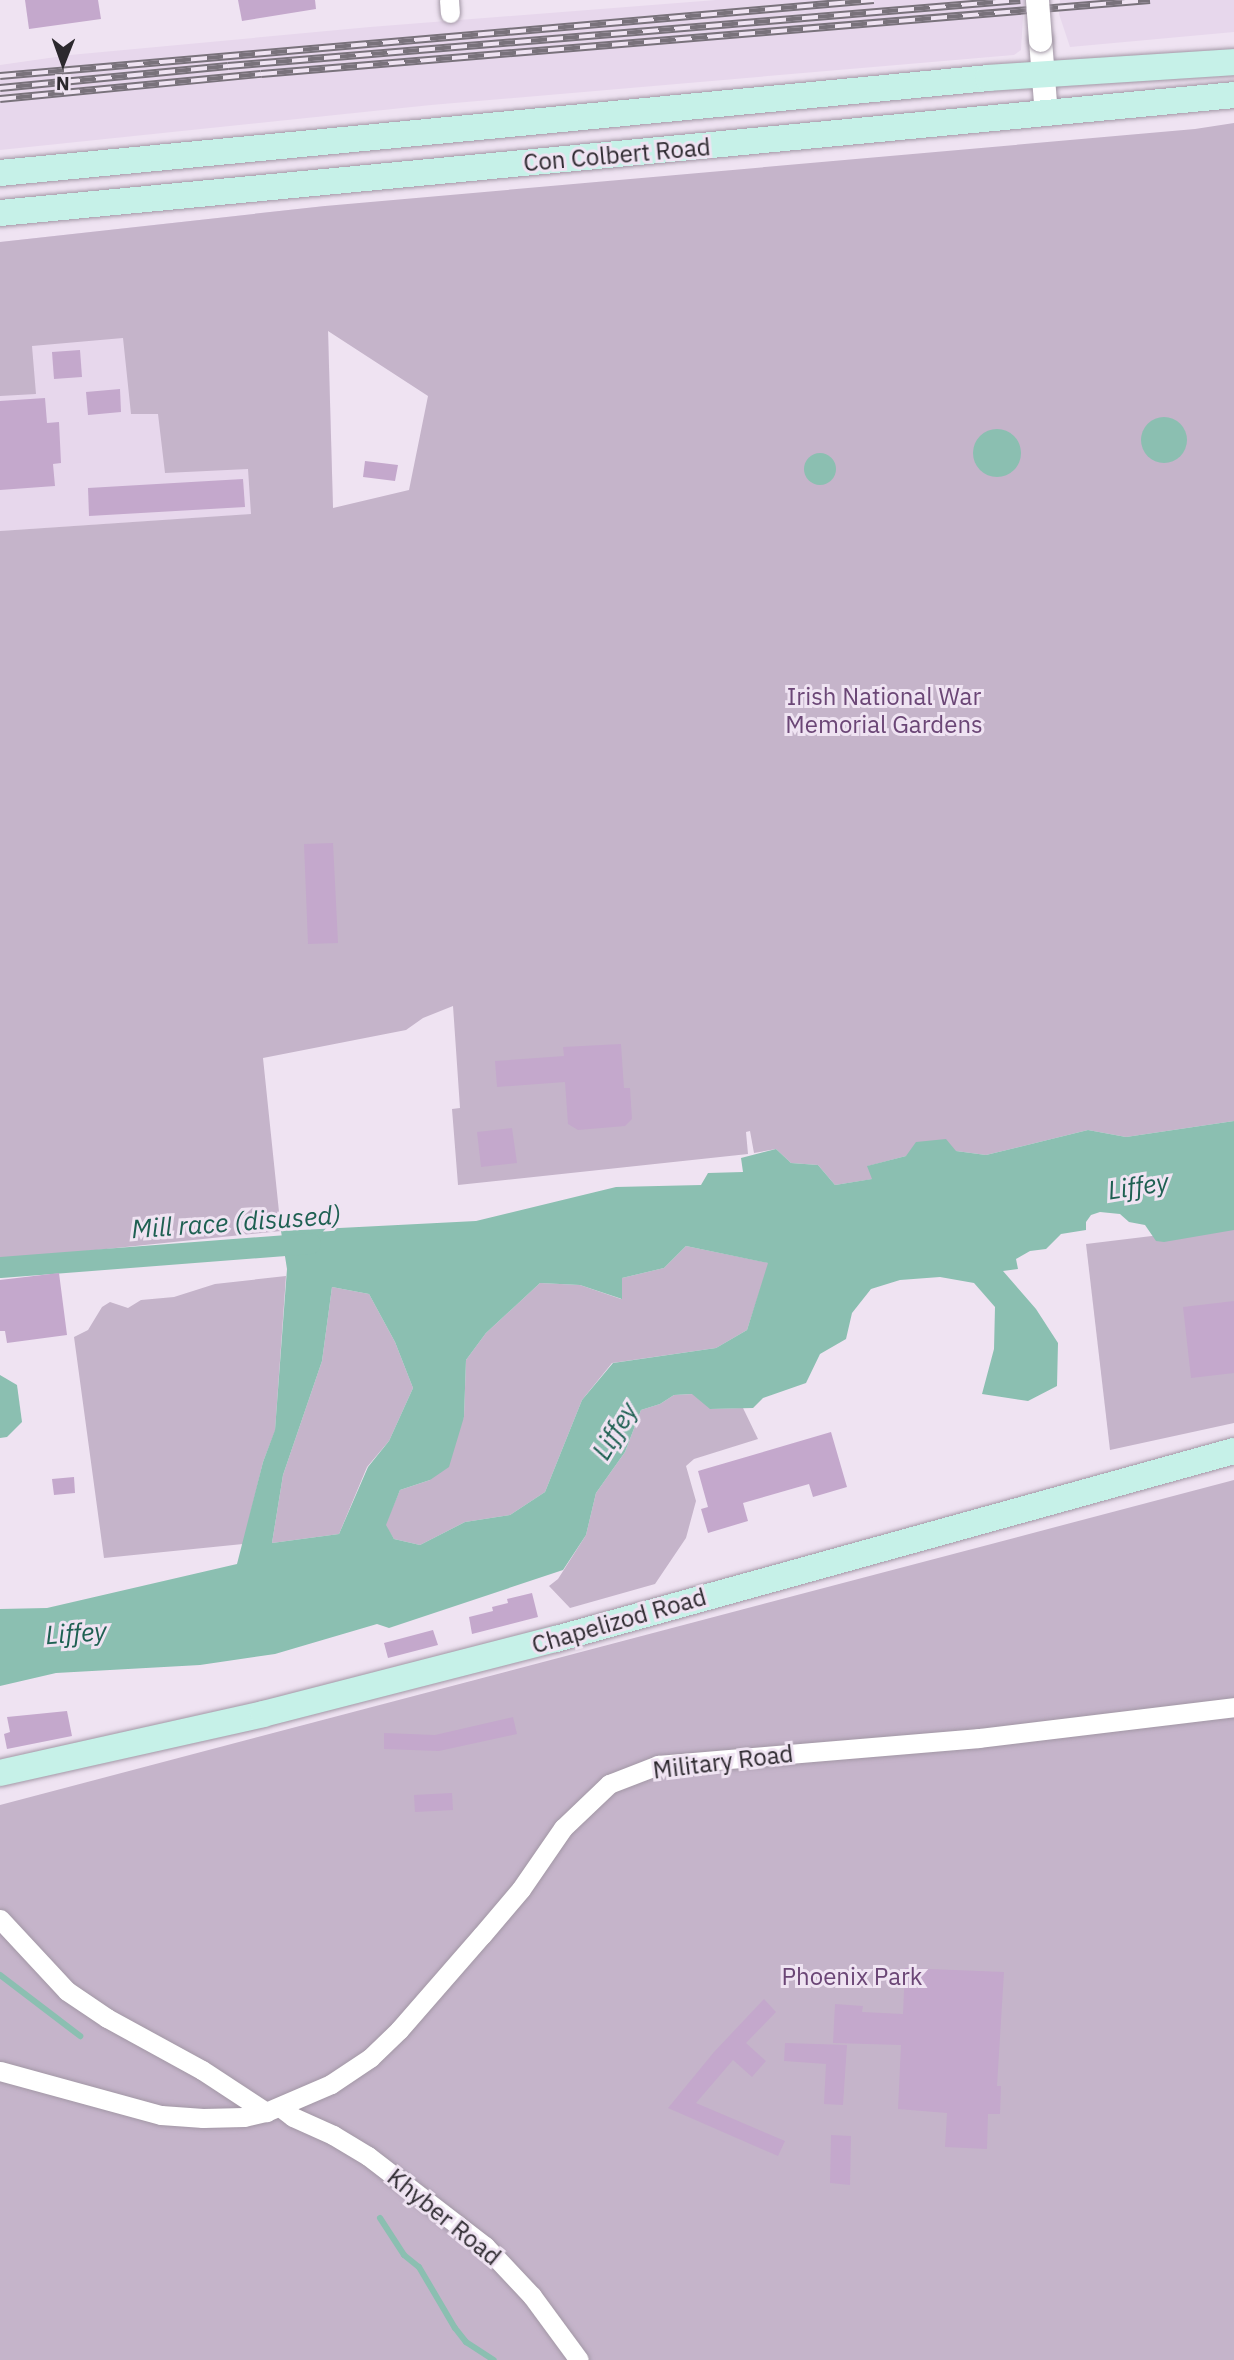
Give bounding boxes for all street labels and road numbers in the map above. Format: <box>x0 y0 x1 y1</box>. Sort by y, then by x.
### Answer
street label: Con Colbert Road <box>522 132 712 178</box>
street label: Chapelizod Road <box>528 1582 710 1660</box>
street label: Military Road <box>651 1739 795 1785</box>
street label: Khyber Road <box>382 2163 506 2271</box>

